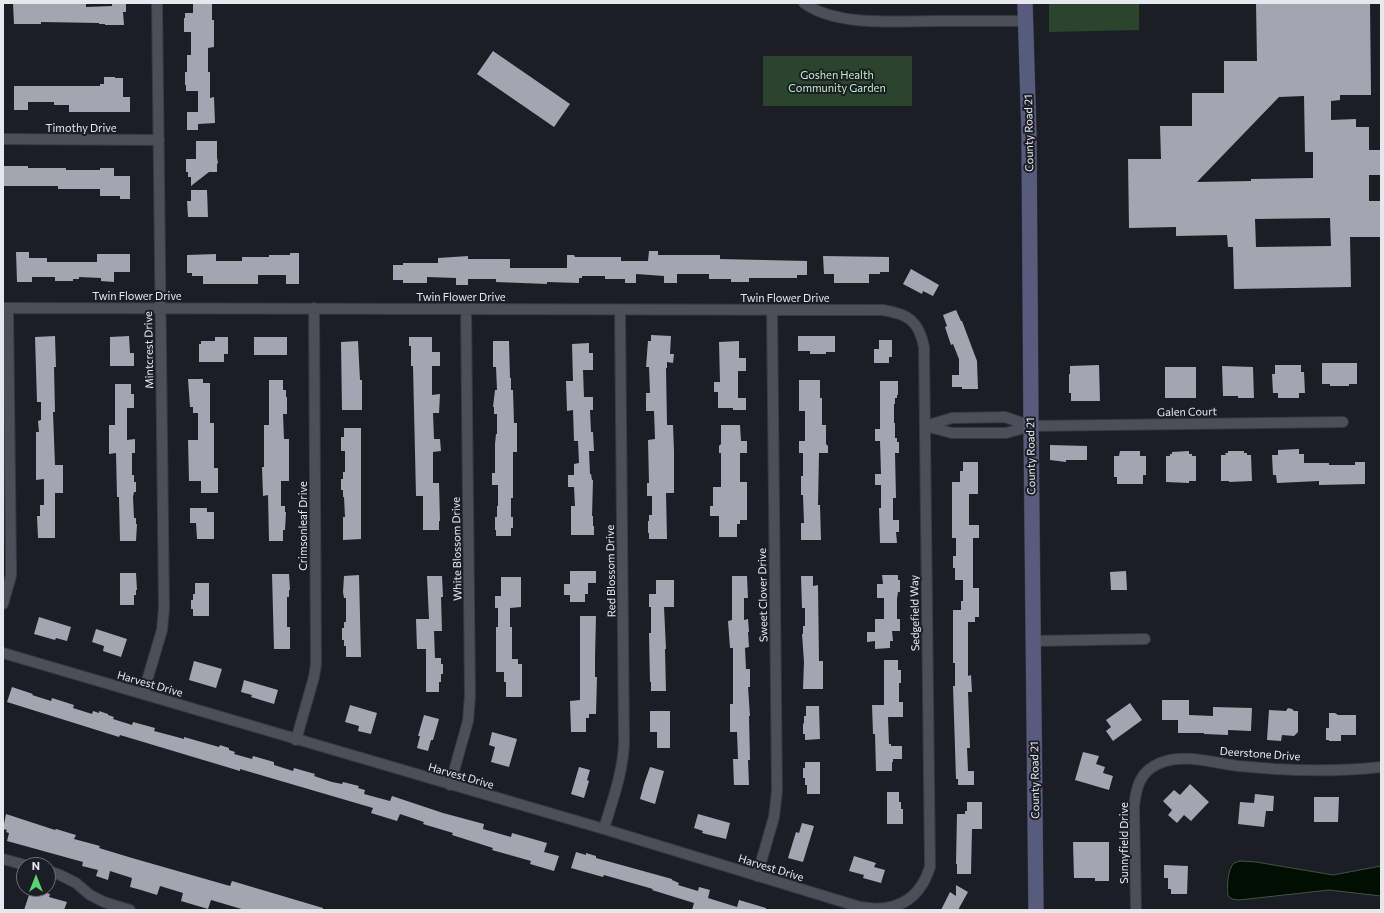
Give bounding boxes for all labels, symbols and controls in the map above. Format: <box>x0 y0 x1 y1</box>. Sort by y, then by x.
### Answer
park label: Goshen Health Community Garden <box>788 68 886 94</box>
street label: County Road 21 <box>1022 94 1036 172</box>
street label: Timothy Drive <box>45 121 117 135</box>
street label: Twin Flower Drive <box>92 289 182 303</box>
street label: Twin Flower Drive <box>416 290 506 304</box>
street label: Twin Flower Drive <box>740 291 830 305</box>
street label: Mintcrest Drive <box>142 311 156 389</box>
street label: Galen Court <box>1157 405 1217 419</box>
street label: County Road 21 <box>1024 417 1038 495</box>
street label: Crimsonleaf Drive <box>296 481 310 571</box>
street label: White Blossom Drive <box>449 497 465 601</box>
street label: Red Blossom Drive <box>604 525 618 617</box>
street label: Sweet Clover Drive <box>756 548 770 642</box>
street label: Sedgefield Way <box>908 575 922 651</box>
street label: Harvest Drive <box>116 668 184 700</box>
street label: County Road 21 <box>1028 741 1042 819</box>
street label: Deerstone Drive <box>1219 745 1301 763</box>
street label: Harvest Drive <box>427 760 495 792</box>
street label: Sunnyfield Drive <box>1117 802 1131 884</box>
street label: Harvest Drive <box>737 852 805 884</box>
north arrow <box>16 857 56 897</box>
text: N <box>32 859 40 872</box>

